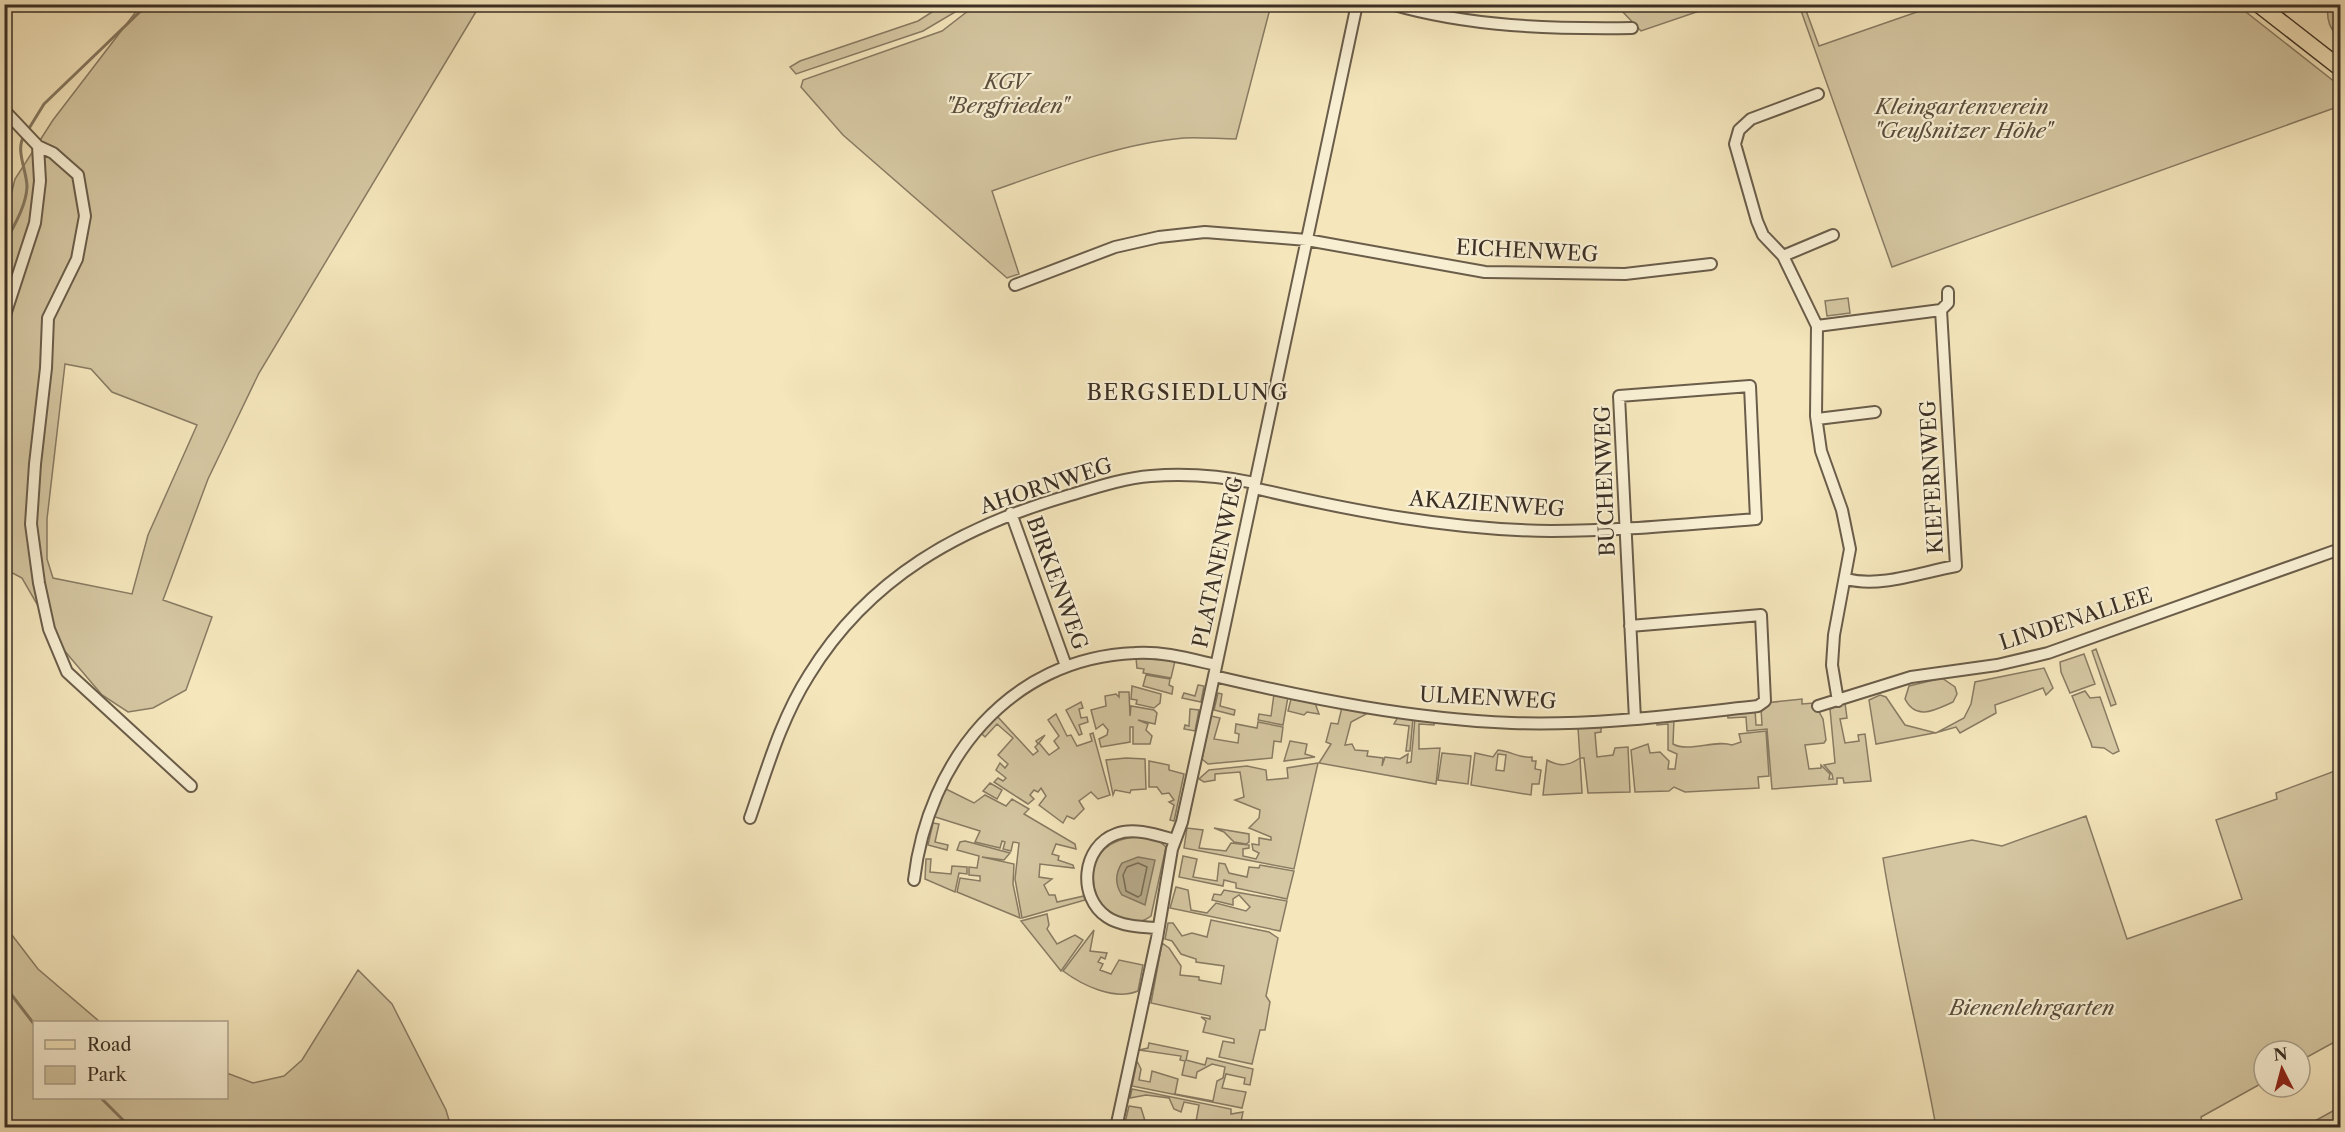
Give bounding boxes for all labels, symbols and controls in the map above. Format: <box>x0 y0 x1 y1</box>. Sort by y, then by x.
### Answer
park label: KGV "Bergfrieden" <box>944 69 1072 118</box>
park label: Kleingartenverein "Geußnitzer Höhe" <box>1873 94 2055 143</box>
street label: EICHENWEG <box>1455 234 1599 267</box>
district label: BERGSIEDLUNG <box>1086 379 1290 406</box>
street label: KIEFERNWEG <box>1915 399 1948 555</box>
street label: BUCHENWEG <box>1589 405 1620 557</box>
street label: AHORNWEG <box>976 452 1115 519</box>
street label: PLATANENWEG <box>1187 474 1248 650</box>
street label: AKAZIENWEG <box>1407 486 1566 521</box>
street label: BIRKENWEG <box>1022 513 1093 653</box>
street label: LINDENALLEE <box>1996 582 2156 655</box>
street label: ULMENWEG <box>1419 681 1557 714</box>
park label: Bienenlehrgarten <box>1947 995 2115 1020</box>
legend <box>33 1021 228 1099</box>
text: Road <box>87 1034 132 1056</box>
north arrow <box>2252 1039 2312 1099</box>
text: N <box>2272 1043 2288 1065</box>
text: Park <box>87 1064 128 1086</box>

